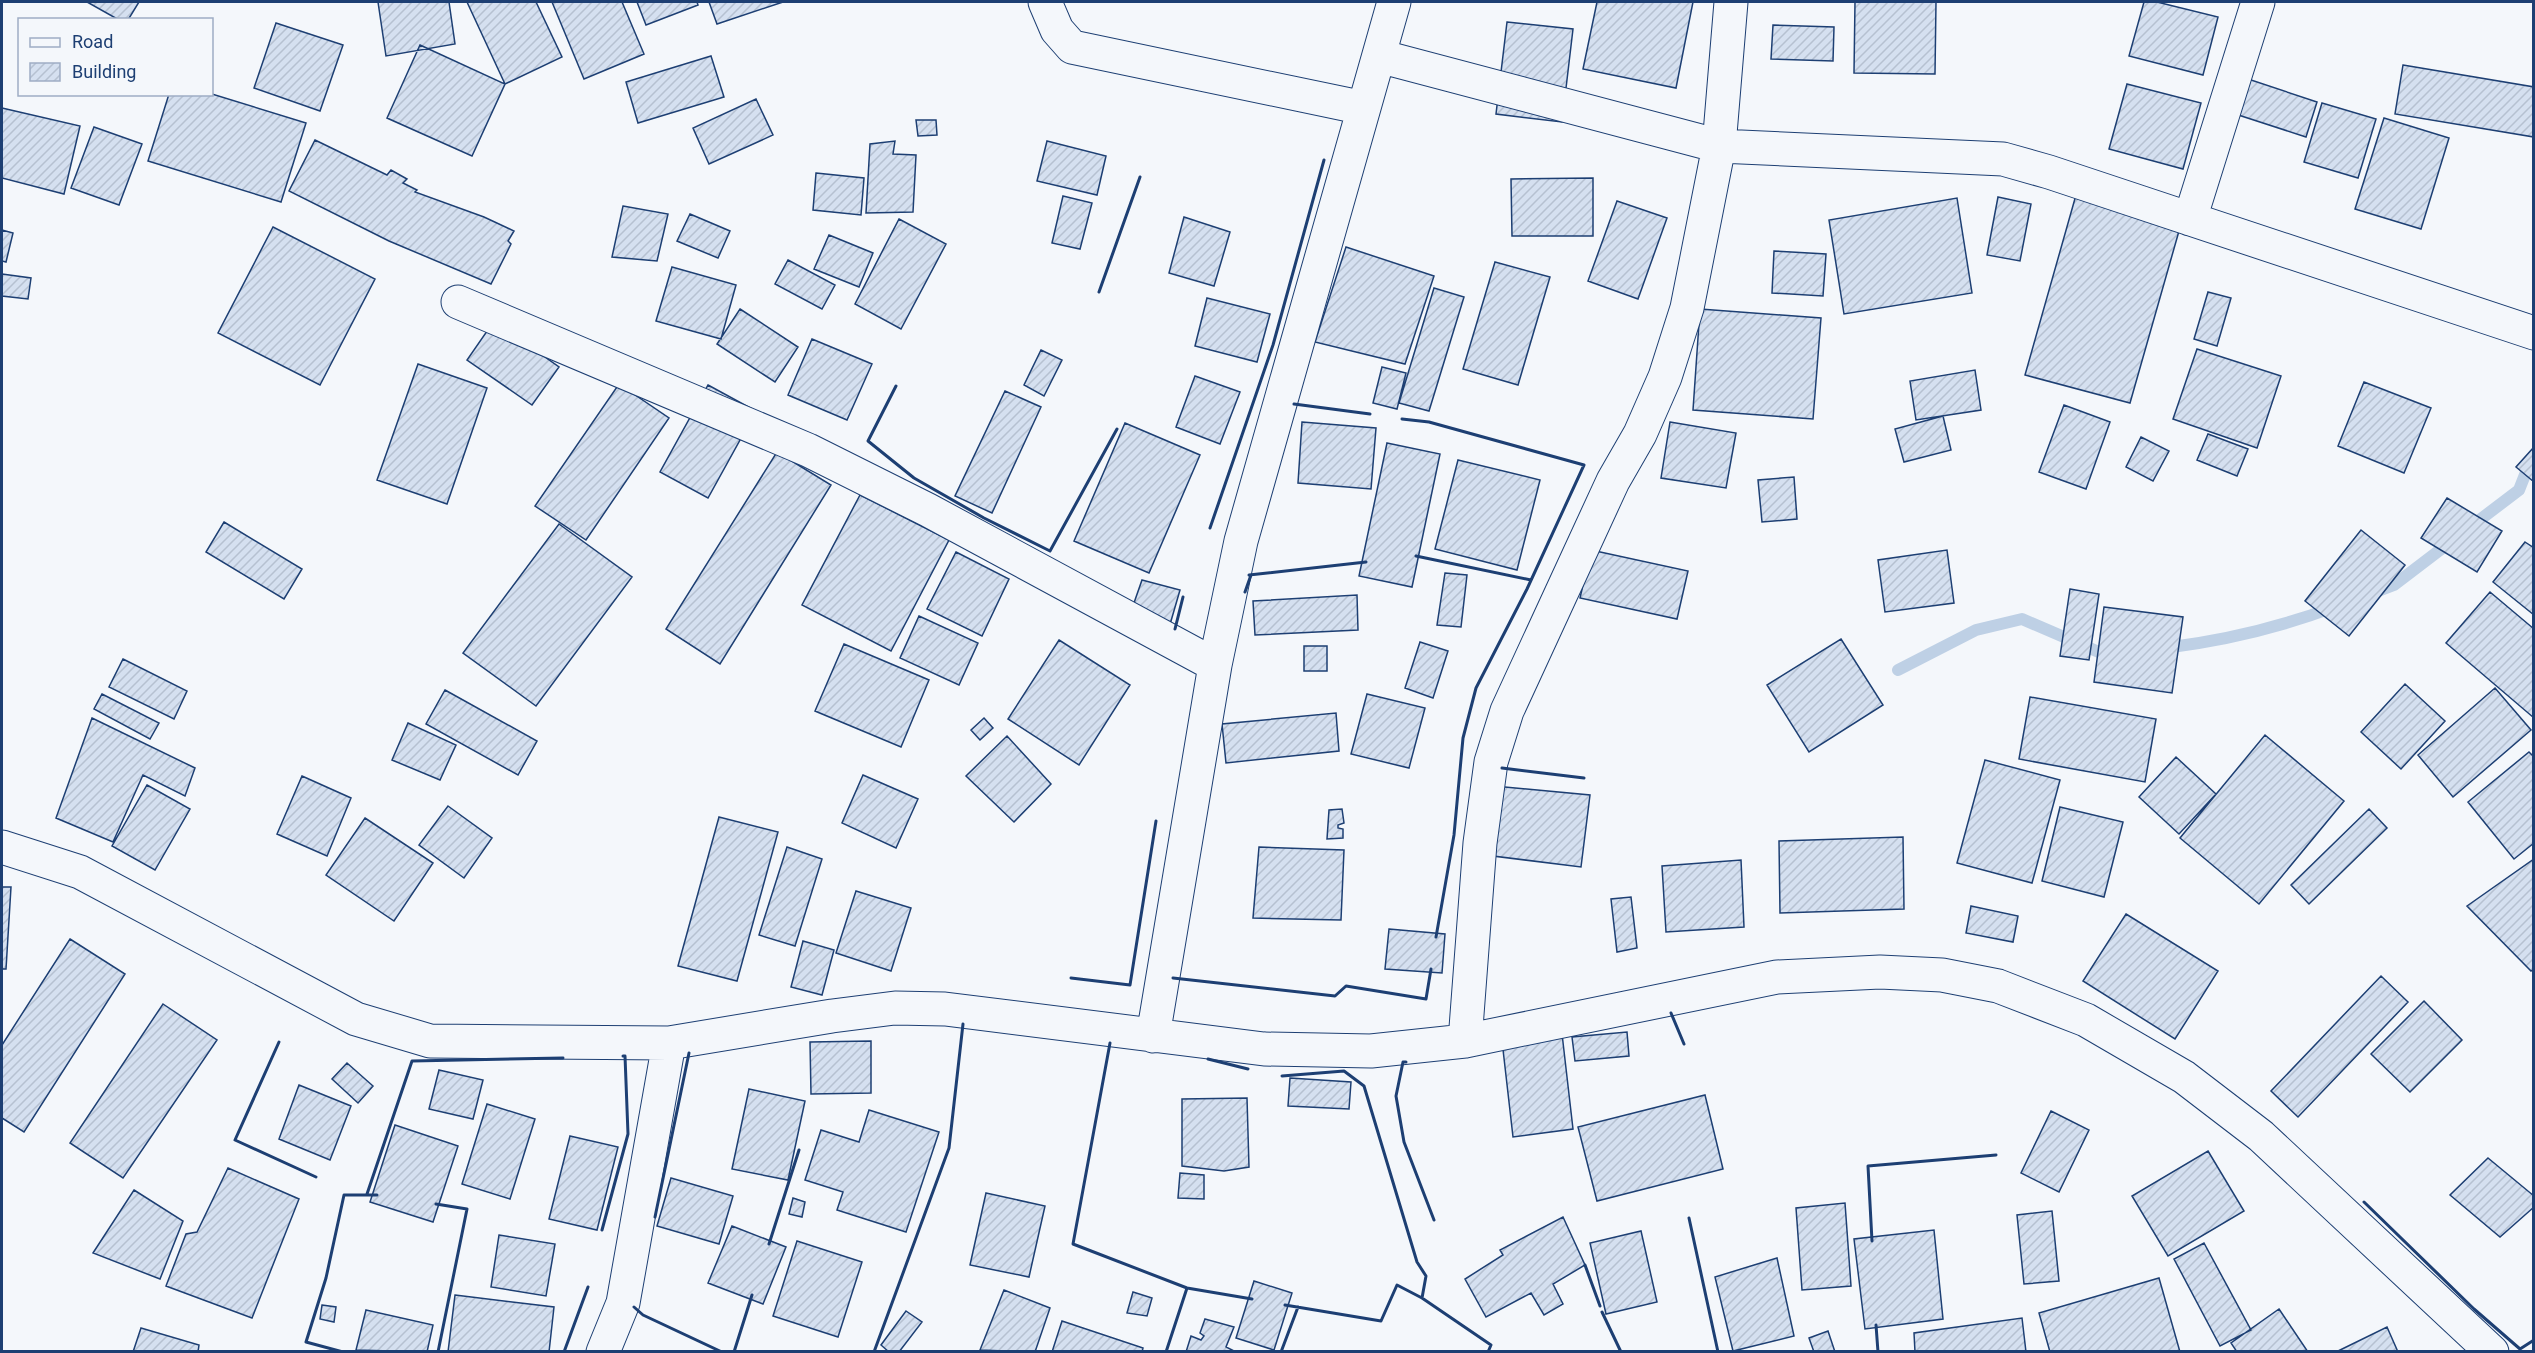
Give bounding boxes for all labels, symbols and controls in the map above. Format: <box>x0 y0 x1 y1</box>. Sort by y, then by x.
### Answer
legend <box>18 18 213 96</box>
text: Road <box>72 31 113 52</box>
text: Building <box>72 61 136 82</box>

